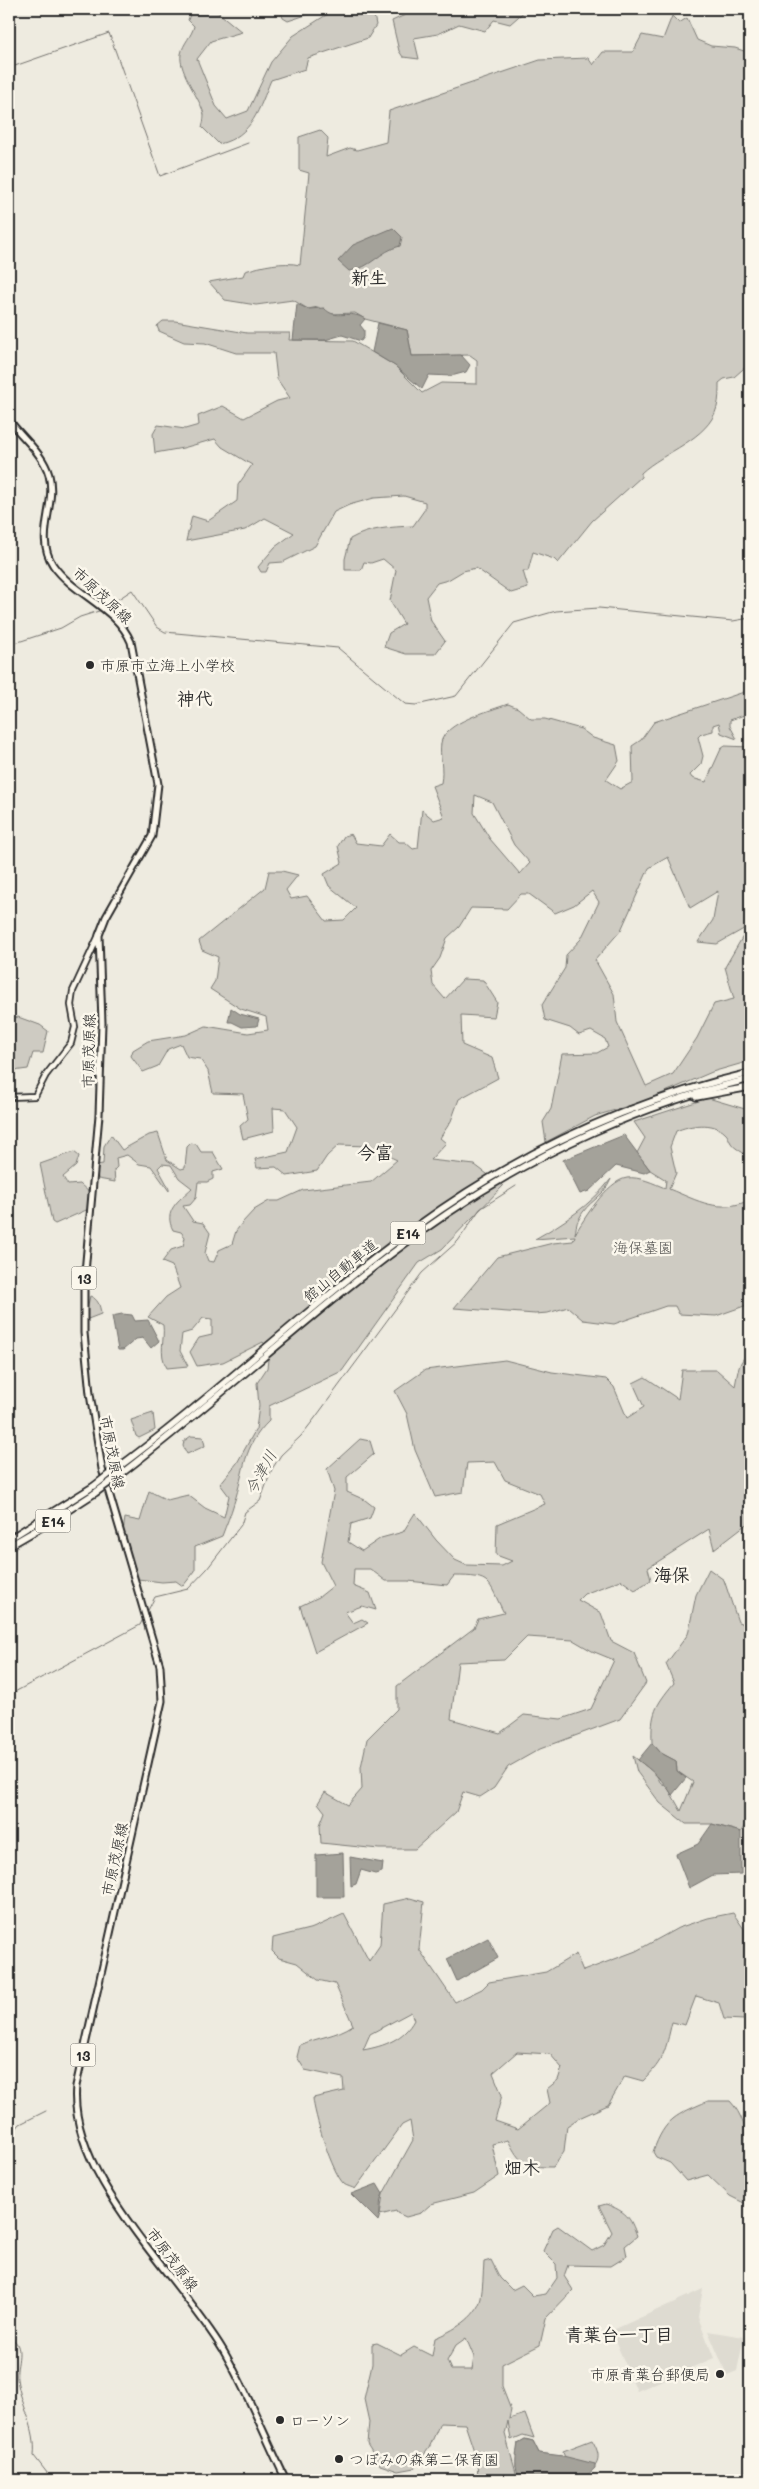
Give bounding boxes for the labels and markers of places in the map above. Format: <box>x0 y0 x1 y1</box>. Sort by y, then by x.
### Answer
place label: 市原市立海上小学校 <box>100 655 235 675</box>
marker: 市原市立海上小学校 <box>84 659 96 671</box>
place label: 市原青葉台郵便局 <box>590 2364 710 2384</box>
marker: 市原青葉台郵便局 <box>714 2368 726 2380</box>
place label: ローソン <box>290 2410 350 2430</box>
marker: ローソン <box>274 2414 286 2426</box>
place label: つぼみの森第二保育園 <box>349 2449 499 2469</box>
marker: つぼみの森第二保育園 <box>333 2453 345 2465</box>

